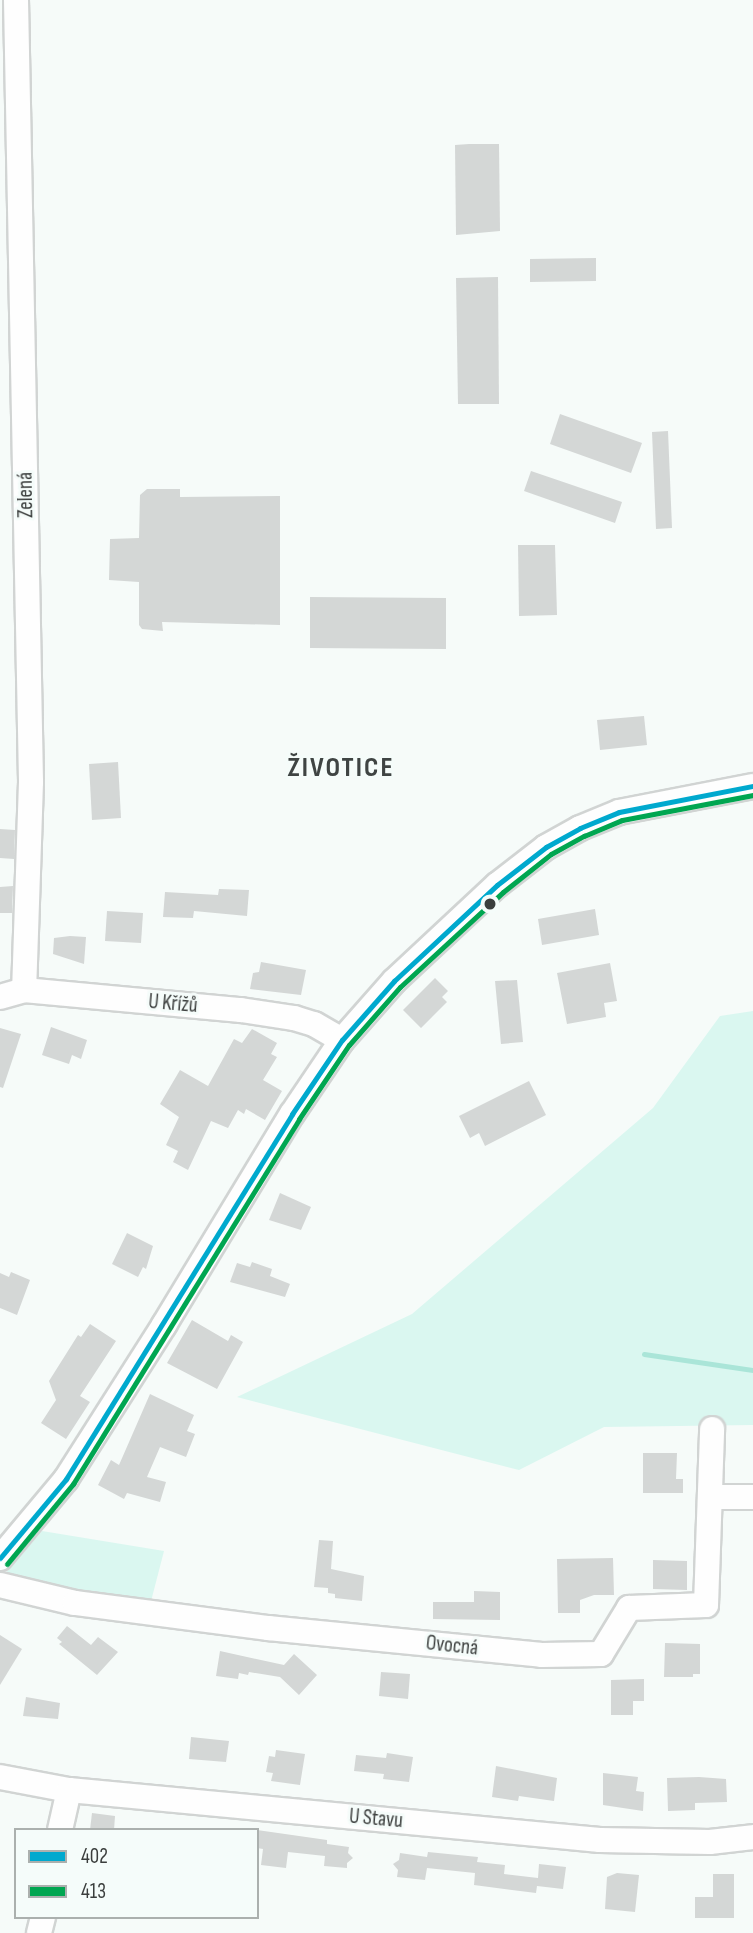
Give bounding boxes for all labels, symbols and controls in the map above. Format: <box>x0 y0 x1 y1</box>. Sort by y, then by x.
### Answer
street label: Zelená <box>13 472 39 518</box>
district label: ŽIVOTICE <box>288 751 394 785</box>
unlabelled marker <box>483 897 497 911</box>
street label: U Křížů <box>147 989 199 1019</box>
street label: Ovocná <box>425 1631 479 1661</box>
street label: U Stavu <box>348 1804 404 1834</box>
legend <box>14 1828 259 1919</box>
text: 402 <box>81 1844 108 1869</box>
text: 413 <box>81 1879 106 1904</box>

